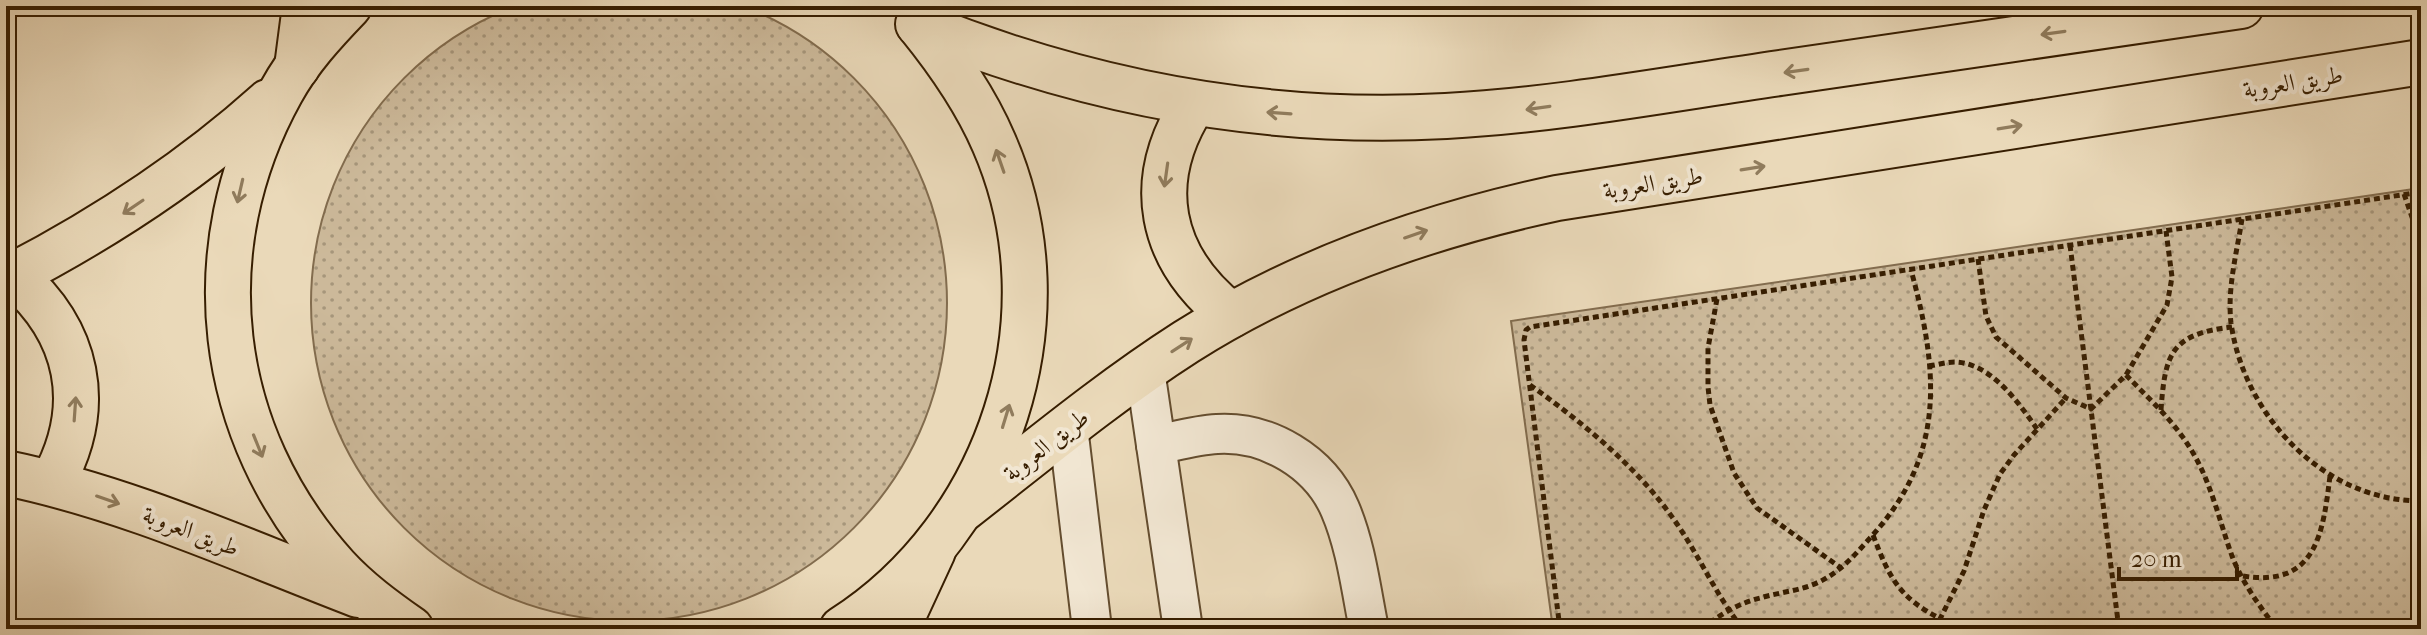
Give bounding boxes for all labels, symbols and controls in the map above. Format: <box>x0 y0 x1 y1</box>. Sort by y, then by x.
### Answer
one-way arrow <box>2041 26 2066 41</box>
street label: طريق العروبة <box>2241 60 2345 105</box>
one-way arrow <box>1784 64 1809 79</box>
one-way arrow <box>1525 100 1552 115</box>
one-way arrow <box>1266 105 1293 120</box>
one-way arrow <box>1997 119 2022 134</box>
one-way arrow <box>992 149 1007 174</box>
one-way arrow <box>1740 159 1765 174</box>
street label: طريق العروبة <box>1601 161 1705 206</box>
one-way arrow <box>1158 162 1173 187</box>
one-way arrow <box>232 178 247 204</box>
one-way arrow <box>122 198 144 215</box>
one-way arrow <box>1403 226 1428 241</box>
one-way arrow <box>1170 337 1193 353</box>
one-way arrow <box>68 396 83 423</box>
street label: طريق العروبة <box>998 403 1095 488</box>
one-way arrow <box>999 404 1014 430</box>
one-way arrow <box>252 433 267 458</box>
one-way arrow <box>96 493 121 508</box>
street label: طريق العروبة <box>139 500 243 563</box>
scale bar <box>2119 531 2237 581</box>
text: 20 m <box>2131 545 2182 573</box>

